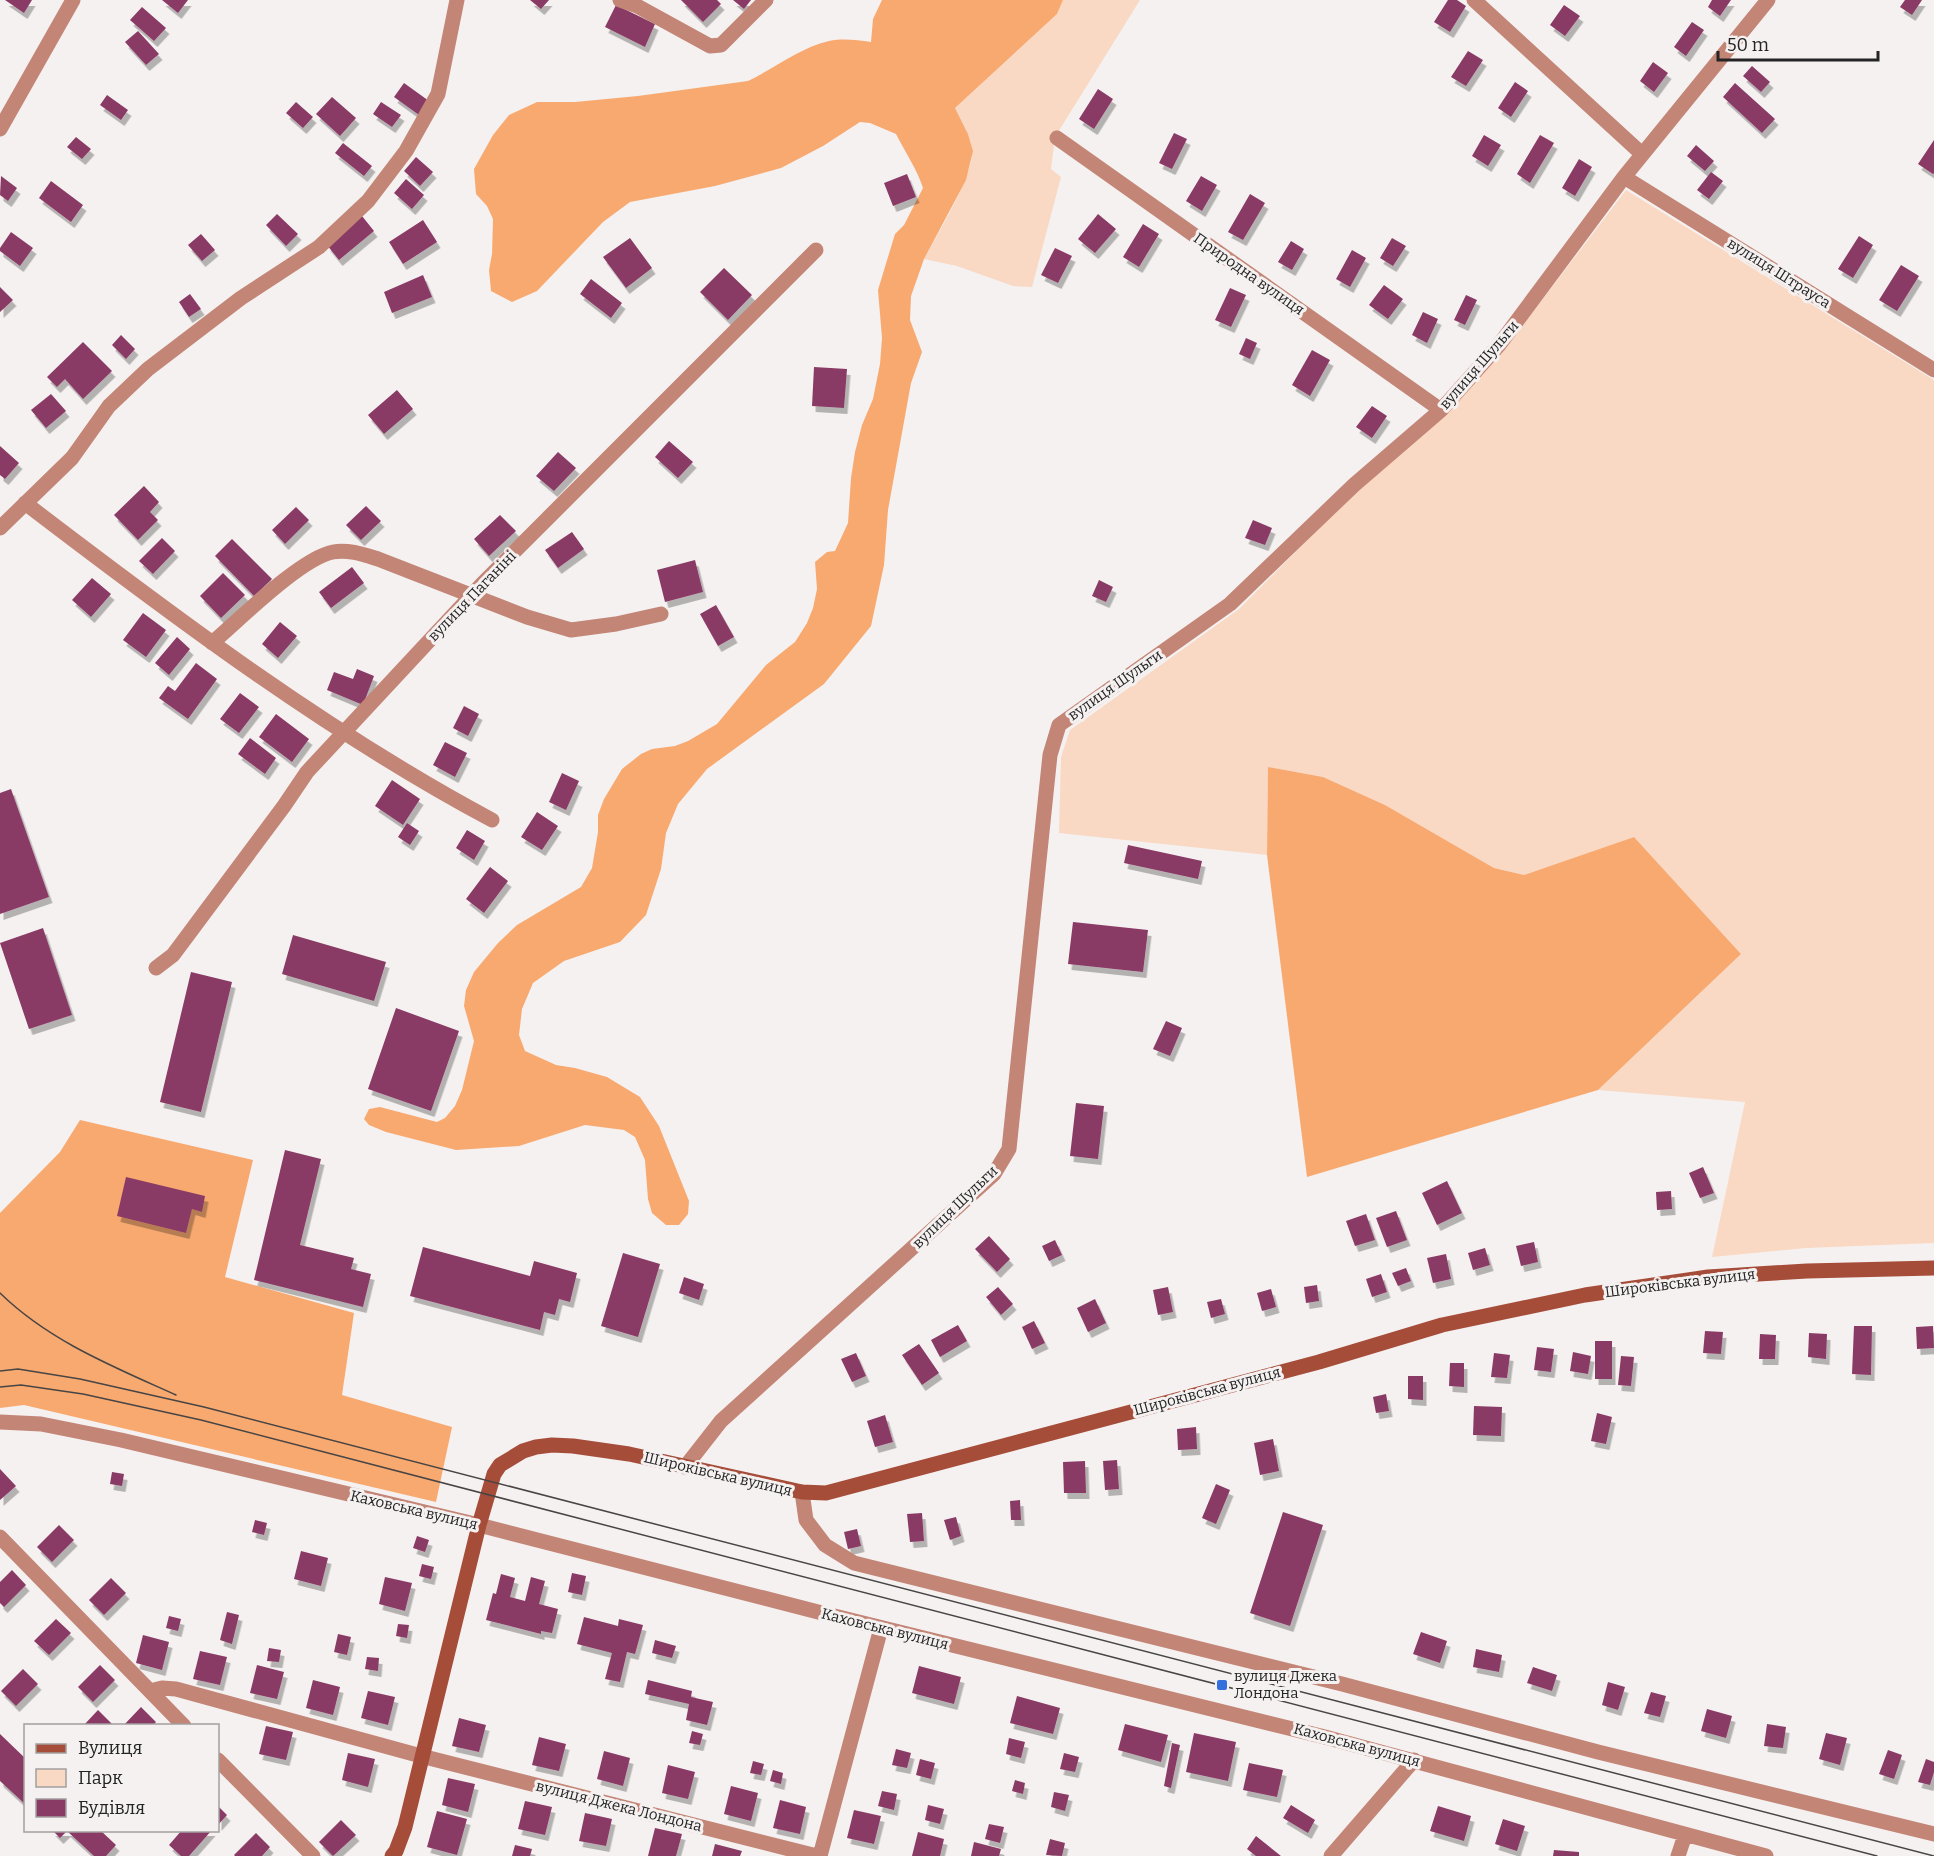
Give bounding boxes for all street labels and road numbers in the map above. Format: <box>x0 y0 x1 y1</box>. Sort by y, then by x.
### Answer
street label: Природна вулиця <box>1190 229 1308 319</box>
street label: вулиця Штрауса <box>1724 234 1834 312</box>
street label: вулиця Шульги <box>1436 317 1522 413</box>
street label: вулиця Паганіні <box>424 547 520 645</box>
street label: вулиця Шульги <box>1064 646 1166 724</box>
street label: вулиця Шульги <box>909 1162 1001 1252</box>
street label: Широківська вулиця <box>1604 1265 1756 1301</box>
street label: Широківська вулиця <box>1132 1363 1282 1419</box>
street label: Широківська вулиця <box>642 1448 794 1500</box>
street label: Каховська вулиця <box>349 1487 479 1533</box>
street label: Каховська вулиця <box>820 1605 950 1653</box>
street label: Каховська вулиця <box>1292 1719 1422 1771</box>
street label: вулиця Джека Лондона <box>534 1777 704 1835</box>

